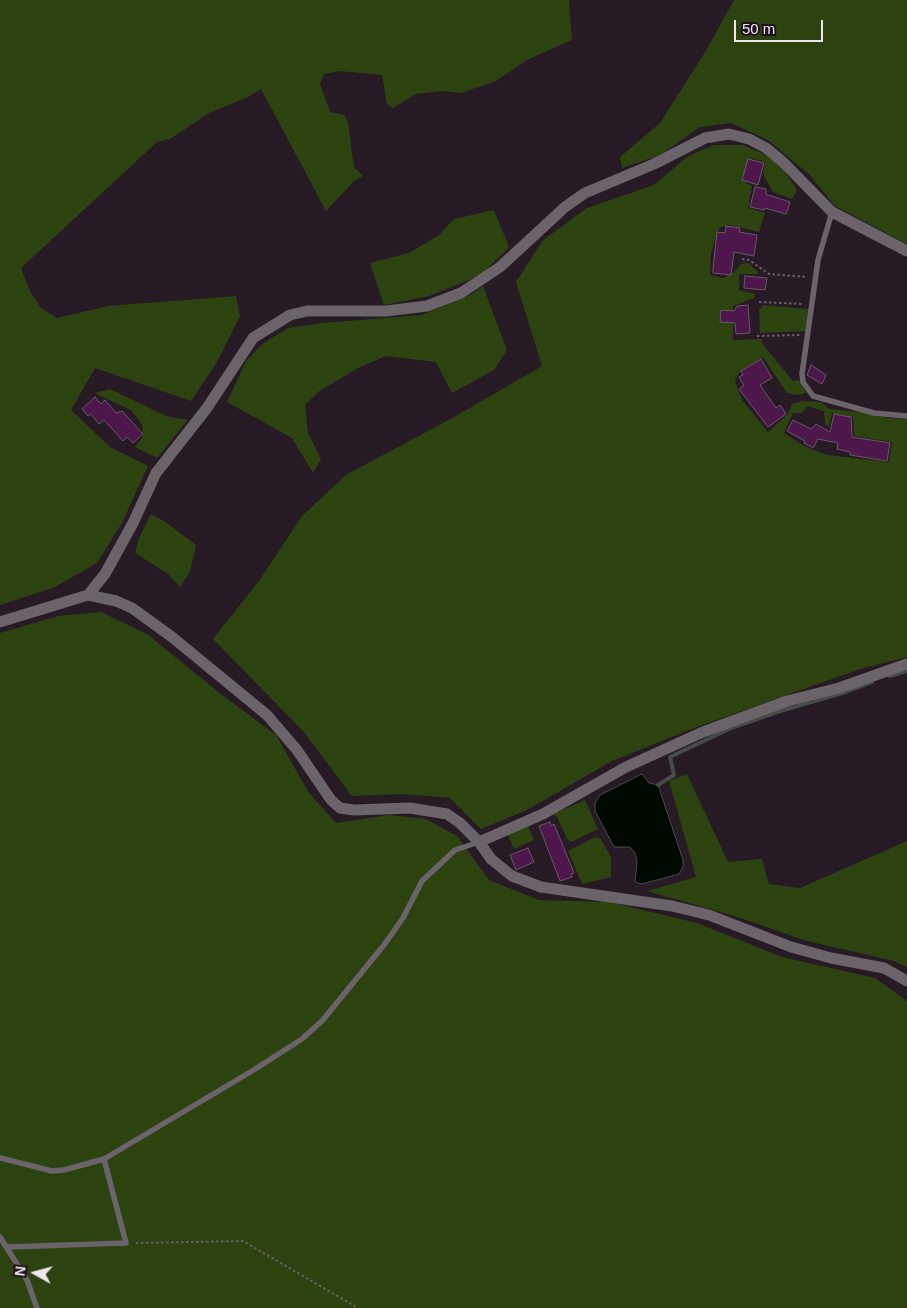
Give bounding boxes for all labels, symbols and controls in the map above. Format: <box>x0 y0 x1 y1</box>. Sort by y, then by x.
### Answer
scale bar <box>737 10 826 42</box>
text: 50 m <box>742 20 775 37</box>
north arrow <box>10 1248 60 1298</box>
text: N <box>12 1265 29 1277</box>

